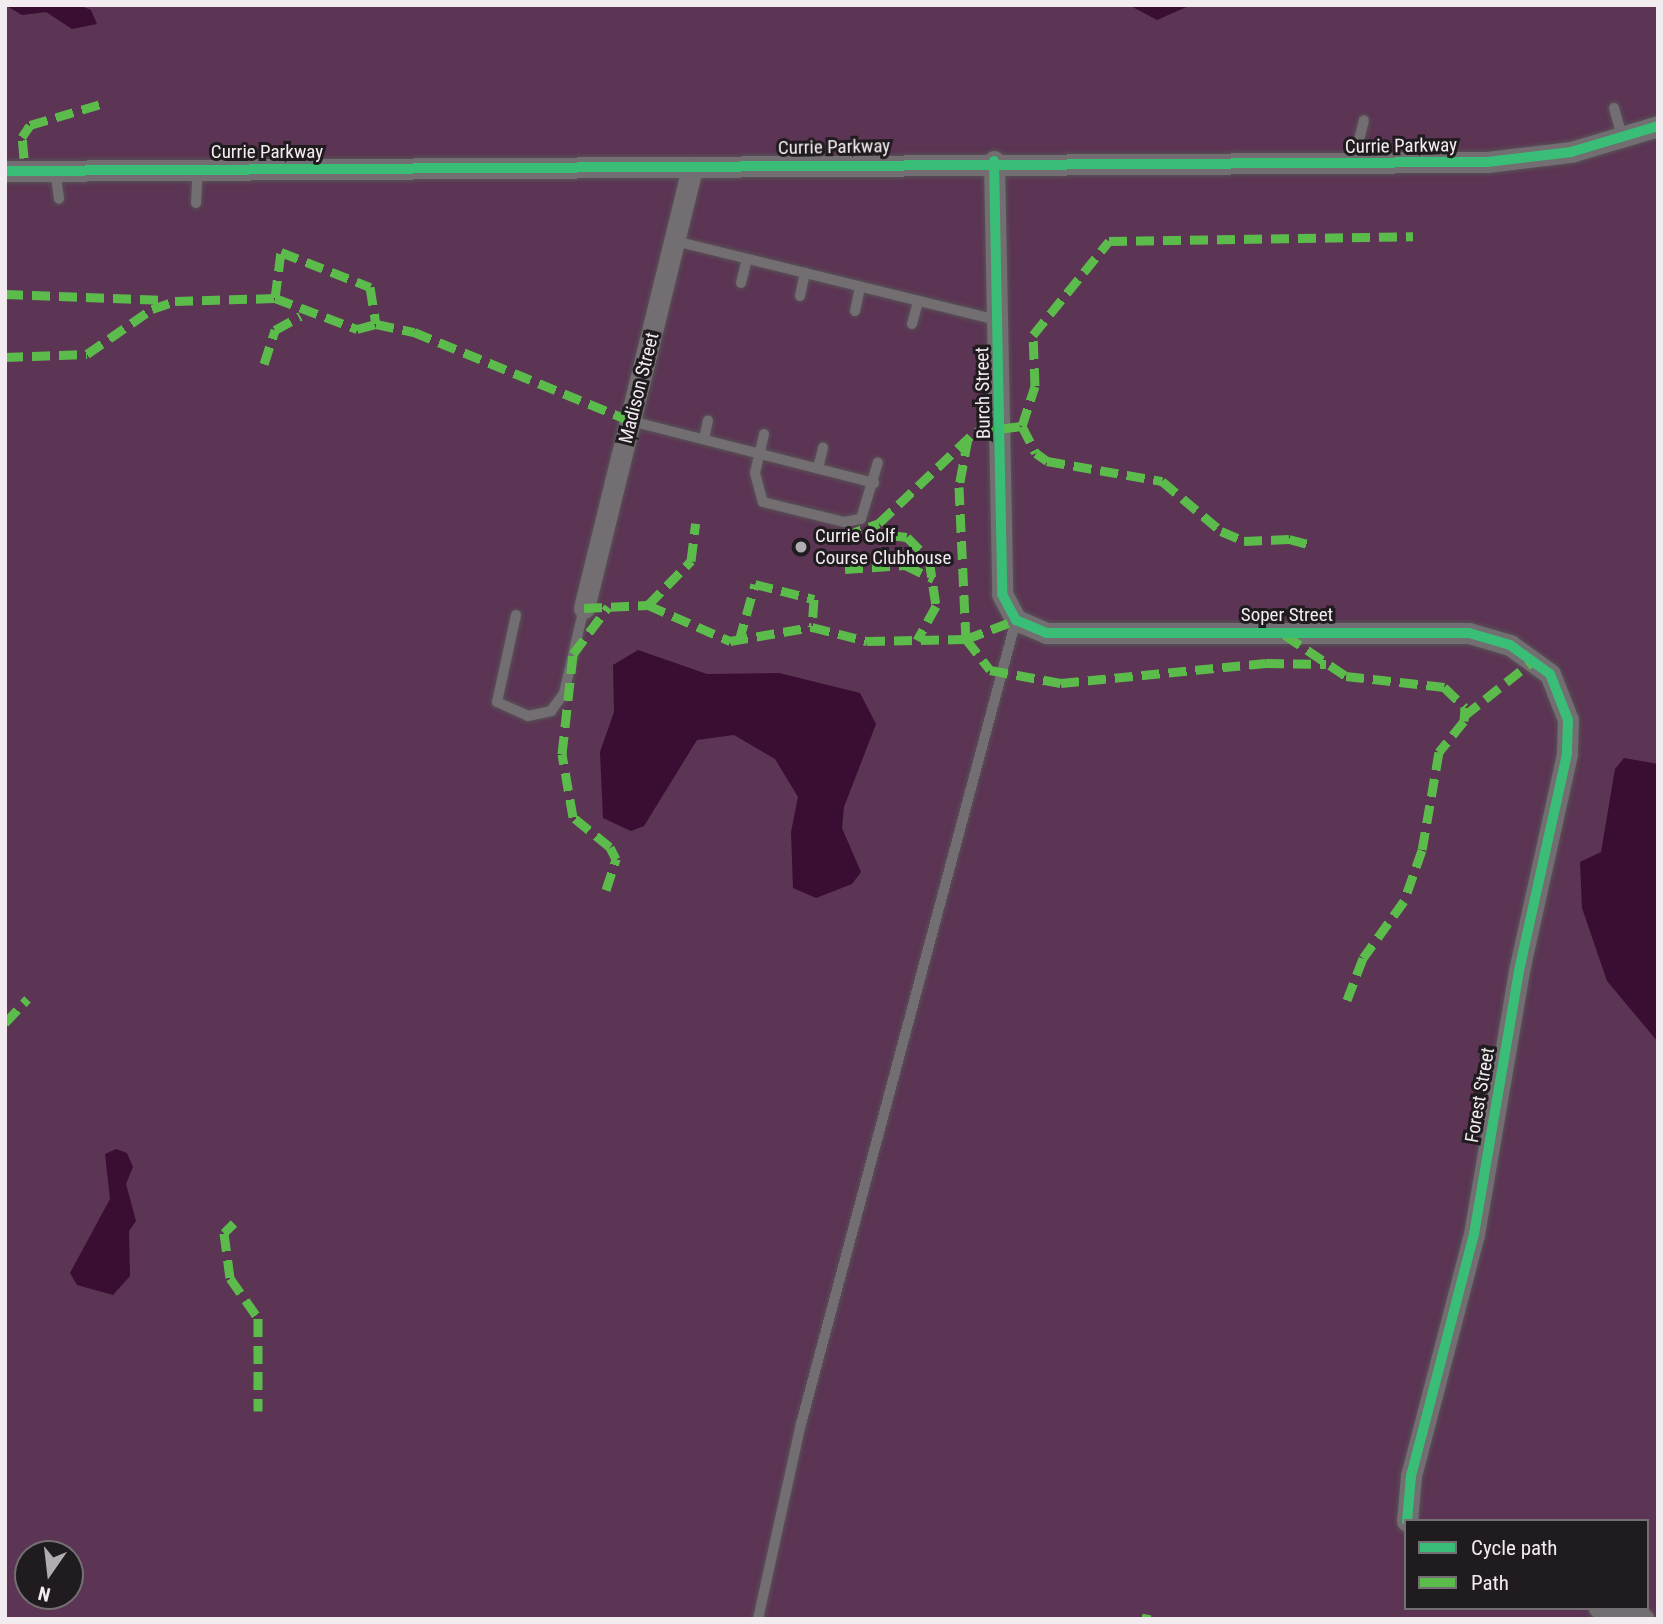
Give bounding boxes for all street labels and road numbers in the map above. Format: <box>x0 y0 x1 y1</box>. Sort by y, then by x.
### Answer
street label: Currie Parkway <box>1345 134 1457 158</box>
street label: Currie Parkway <box>778 135 890 159</box>
street label: Currie Parkway <box>211 141 323 163</box>
street label: Madison Street <box>614 330 664 446</box>
street label: Burch Street <box>971 347 995 439</box>
street label: Soper Street <box>1241 604 1333 626</box>
street label: Forest Street <box>1460 1046 1500 1144</box>

